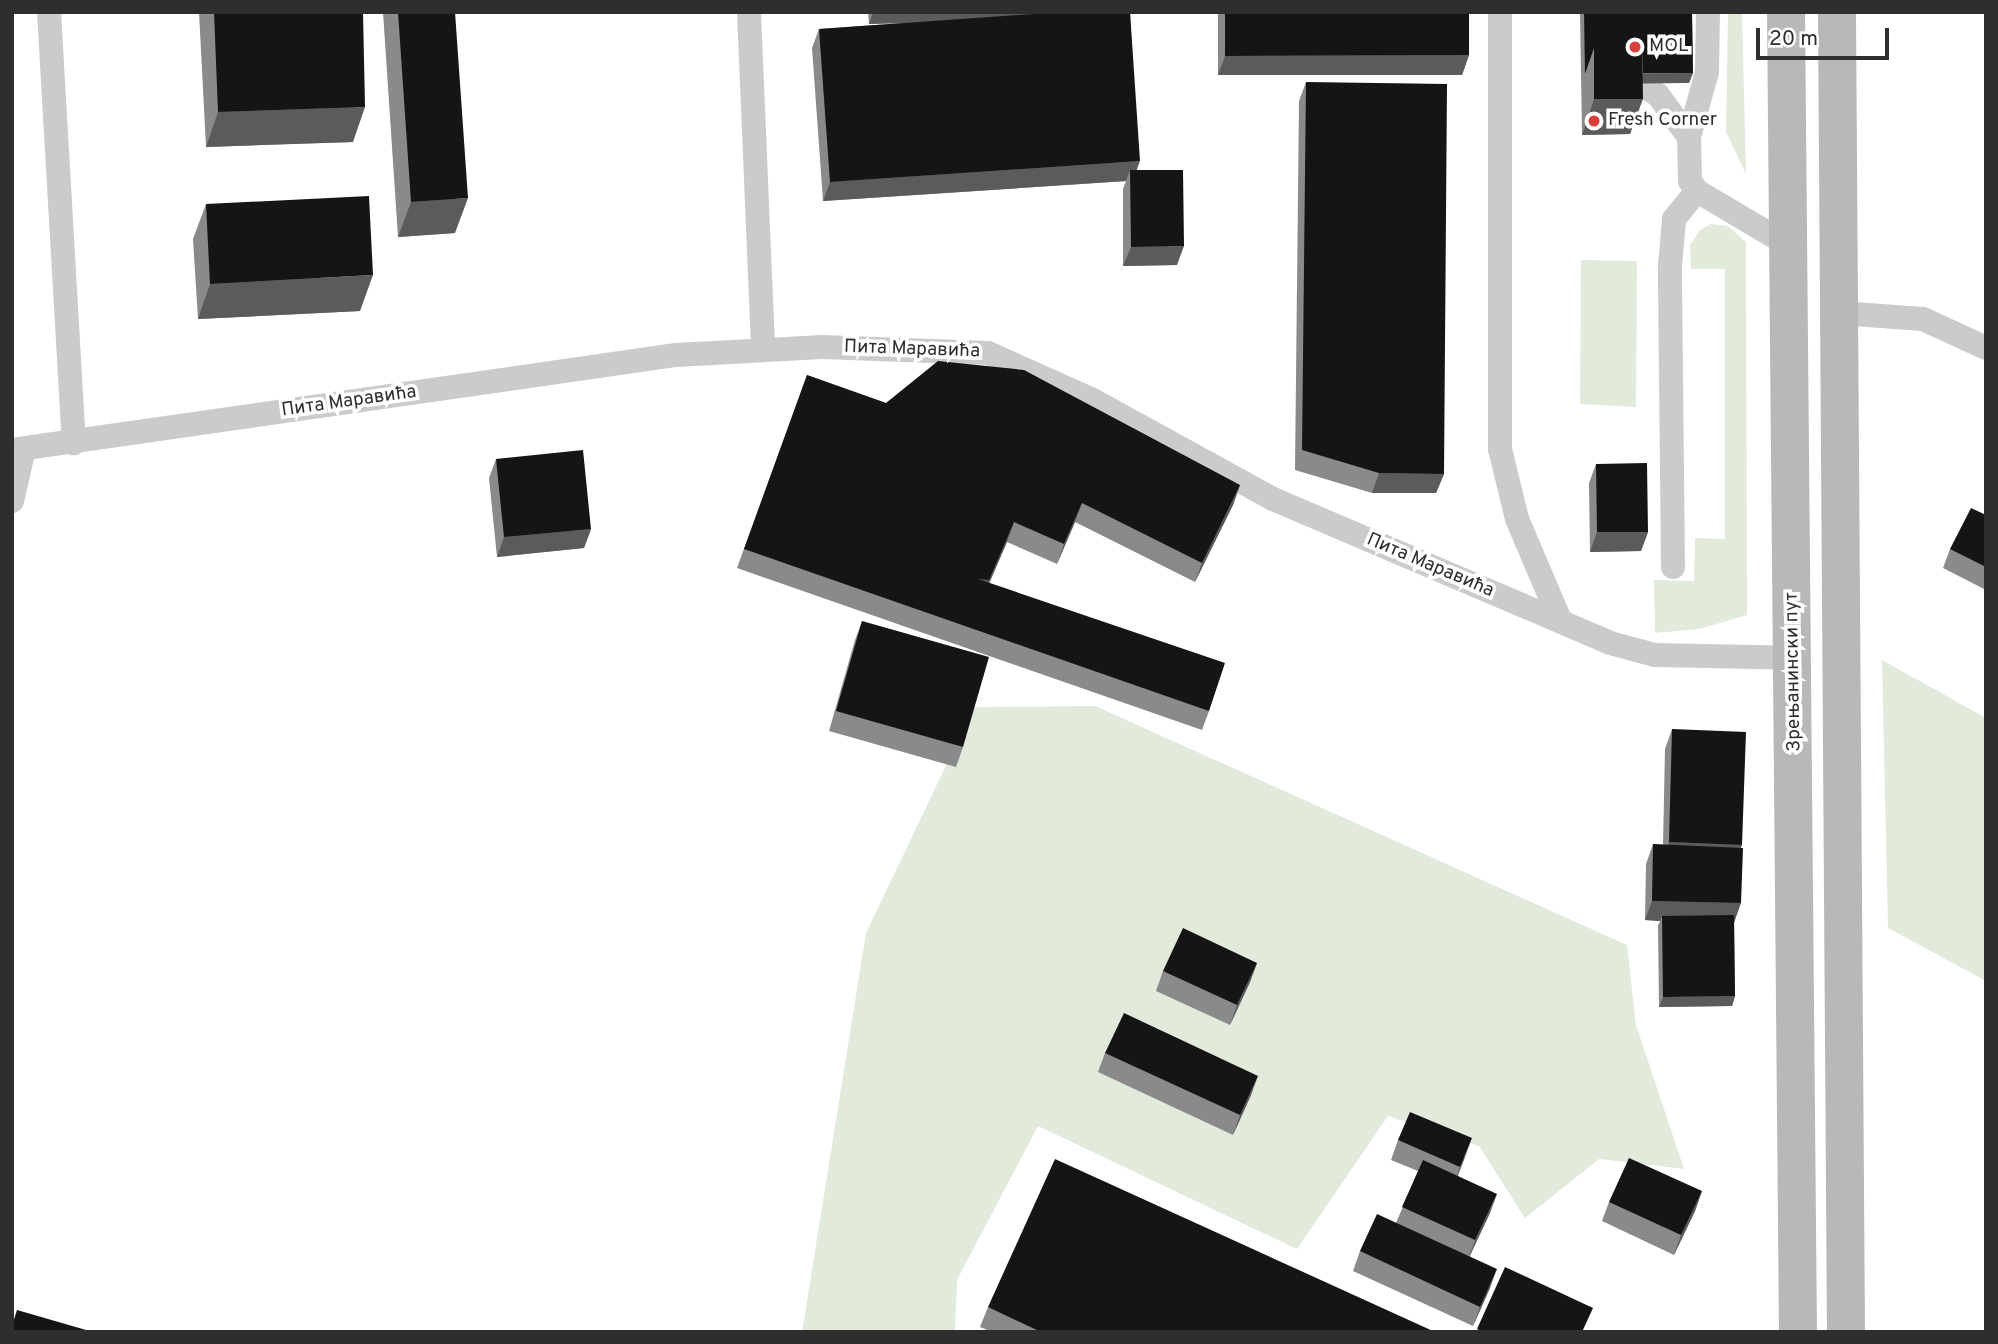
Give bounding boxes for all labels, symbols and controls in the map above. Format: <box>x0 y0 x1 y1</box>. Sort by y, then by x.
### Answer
scale bar <box>1760 14 1893 58</box>
text: 20 m <box>1769 26 1818 53</box>
place label: MOL <box>1649 36 1689 58</box>
marker: MOL <box>1627 39 1643 55</box>
place label: Fresh Corner <box>1608 110 1717 132</box>
marker: Fresh Corner <box>1586 113 1602 129</box>
street label: Пита Маравића <box>844 336 980 364</box>
street label: Пита Маравића <box>280 381 418 423</box>
street label: Пита Маравића <box>1363 529 1497 603</box>
street label: Зрењанински пут <box>1781 592 1807 752</box>

